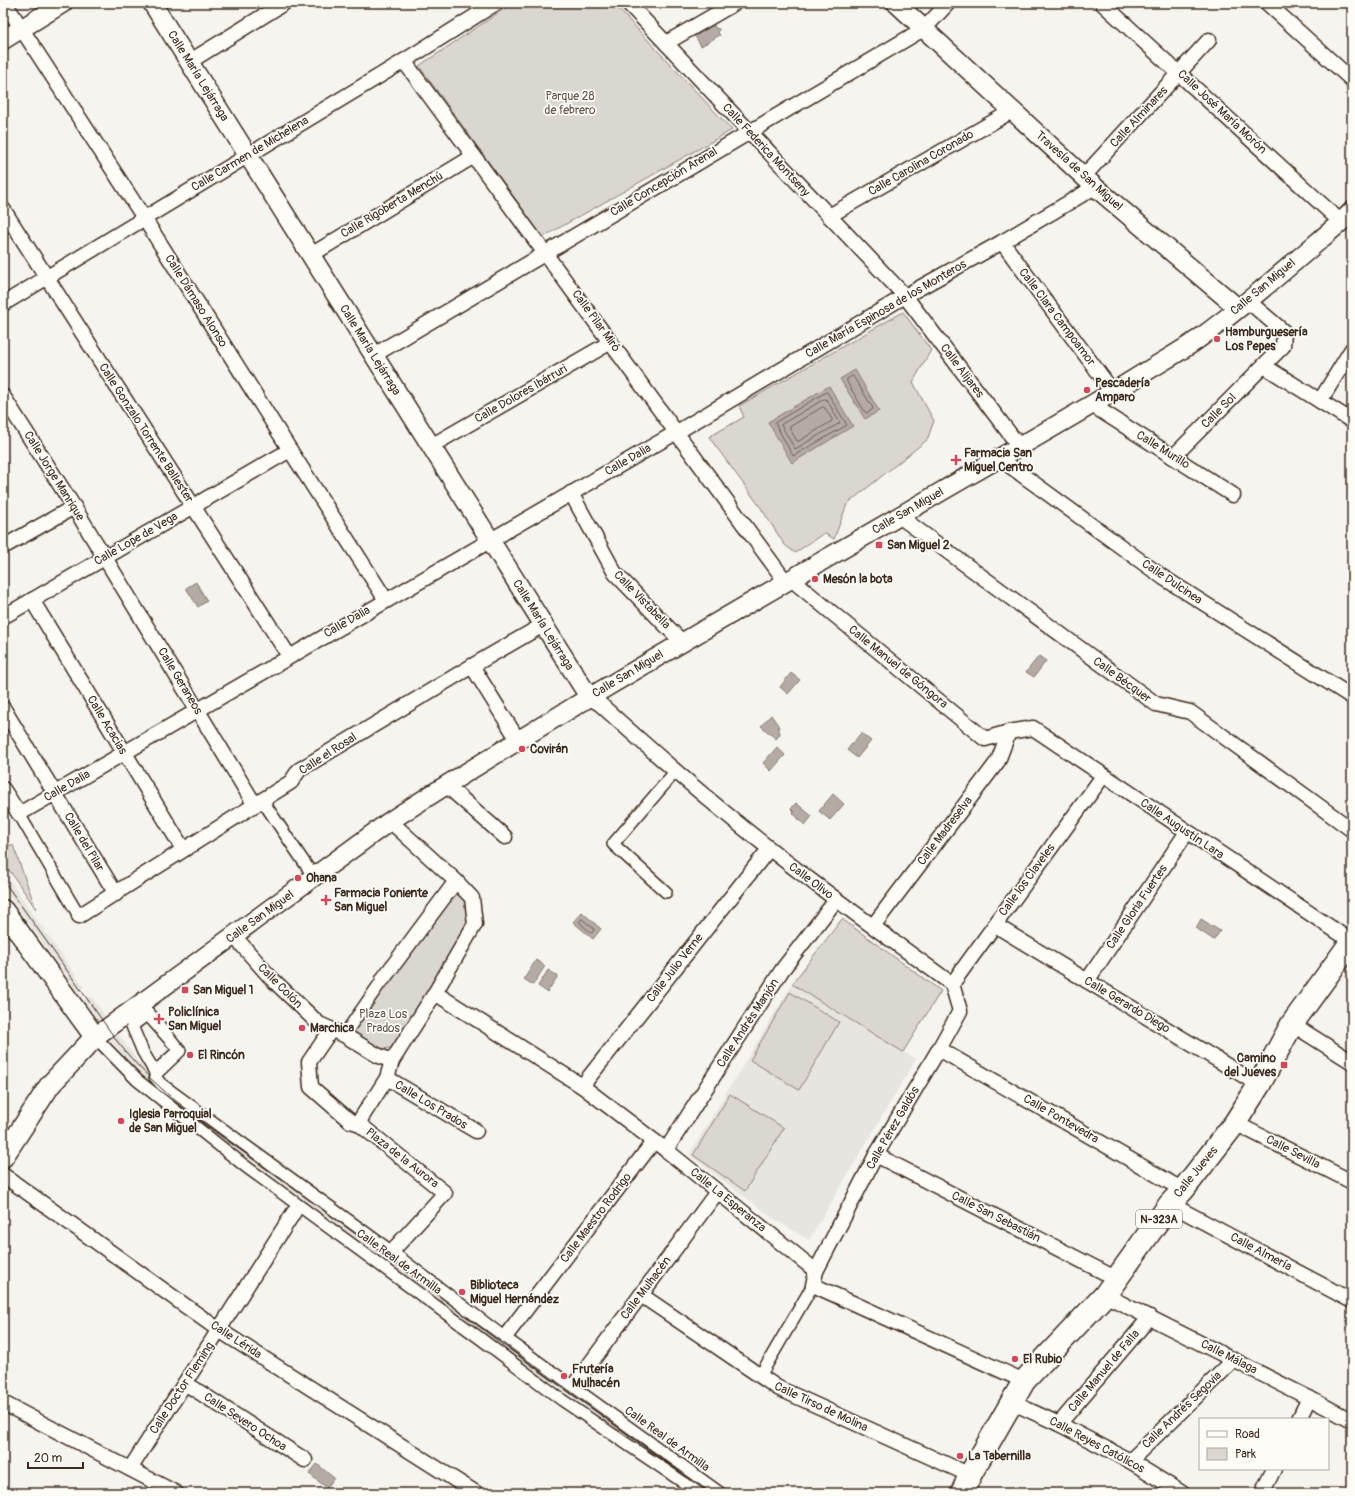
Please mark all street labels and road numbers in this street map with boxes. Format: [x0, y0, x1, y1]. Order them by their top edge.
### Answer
street label: Calle María Lejárraga [164, 28, 232, 124]
street label: Calle José María Morón [1174, 67, 1270, 157]
street label: Calle Alminares [1107, 83, 1172, 151]
street label: Calle Federica Montseny [719, 100, 813, 200]
street label: Calle Carmen de Michelena [189, 113, 312, 195]
street label: Calle Carolina Coronado [866, 126, 977, 199]
street label: Travesía de San Miguel [1032, 128, 1126, 214]
street label: Calle Concepción Arenal [608, 144, 720, 220]
street label: Calle Rigoberta Menchú [338, 168, 446, 242]
street label: Calle Dámaso Alonso [161, 252, 231, 351]
street label: Calle San Miguel [1227, 255, 1299, 319]
street label: Calle María Espinosa de los Monteros [803, 256, 970, 361]
street label: Calle Clara Campoamor [1015, 265, 1099, 369]
street label: Calle Pilar Miró [568, 287, 624, 355]
street label: Calle María Lejárraga [336, 302, 404, 398]
street label: Calle Alijares [937, 341, 988, 402]
street label: Calle Gonzalo Torrente Ballester [95, 361, 197, 506]
street label: Calle Dolores Ibárruri [472, 361, 570, 427]
street label: Calle Sol [1198, 390, 1240, 432]
street label: Calle Jorge Manrique [20, 428, 88, 524]
street label: Calle Murillo [1133, 428, 1193, 473]
street label: Calle Dalia [602, 441, 654, 479]
street label: Calle San Miguel [869, 484, 947, 538]
street label: Calle Lope de Vega [92, 509, 181, 569]
street label: Calle Dulcinea [1139, 556, 1205, 608]
street label: Calle Vistabella [610, 568, 674, 633]
street label: Calle María Lejárraga [509, 577, 577, 673]
street label: Calle Dalia [321, 603, 373, 641]
street label: Calle Manuel de Góngora [845, 622, 951, 712]
street label: Calle Geraneos [154, 645, 206, 718]
street label: Calle San Miguel [590, 647, 666, 701]
street label: Calle Bécquer [1090, 654, 1155, 707]
street label: Calle Acacias [84, 693, 131, 758]
street label: Calle el Rosal [296, 730, 360, 778]
street label: Calle Dalia [41, 767, 93, 805]
street label: Calle Madreselva [914, 793, 976, 868]
street label: Calle Augustín Lara [1137, 795, 1227, 863]
street label: Calle del Pilar [61, 810, 108, 875]
street label: Calle los Claveles [996, 840, 1059, 919]
street label: Calle Olivo [786, 859, 837, 903]
street label: Calle Gloria Fuertes [1103, 861, 1171, 952]
street label: Calle San Miguel [223, 887, 297, 947]
street label: Calle Julio Verne [643, 931, 707, 1005]
street label: Calle Colón [254, 960, 306, 1012]
street label: Calle Gerardo Diego [1081, 973, 1173, 1037]
street label: Calle Andrés Manjón [714, 976, 782, 1070]
street label: Calle Los Prados [392, 1077, 471, 1133]
street label: Calle Pérez Galdós [863, 1083, 923, 1172]
street label: Calle Pontevedra [1021, 1091, 1102, 1147]
street label: Plaza de la Aurora [362, 1125, 442, 1191]
street label: Calle Sevilla [1263, 1132, 1323, 1172]
street label: Calle Jueves [1171, 1143, 1222, 1201]
street label: Calle La Esperanza [687, 1165, 769, 1236]
street label: Calle Maestro Rodrigo [557, 1170, 635, 1266]
street label: Calle San Sebastián [949, 1188, 1043, 1246]
road number: N-323A [1136, 1210, 1182, 1228]
street label: Calle Real de Armilla [353, 1226, 445, 1298]
street label: Calle Almería [1228, 1229, 1295, 1275]
street label: Calle Mulhacén [617, 1253, 675, 1323]
street label: Calle Lérida [207, 1318, 265, 1362]
street label: Calle Manuel de Falla [1065, 1326, 1143, 1415]
street label: Calle Málaga [1198, 1336, 1260, 1378]
street label: Calle Doctor Fleming [147, 1339, 217, 1437]
street label: Calle Andrés Segovia [1139, 1368, 1225, 1452]
street label: Calle Tirso de Molina [772, 1379, 871, 1435]
street label: Calle Severo Ochoa [201, 1390, 290, 1455]
street label: Calle Real de Armilla [621, 1403, 713, 1475]
street label: Calle Reyes Católicos [1047, 1414, 1148, 1477]

